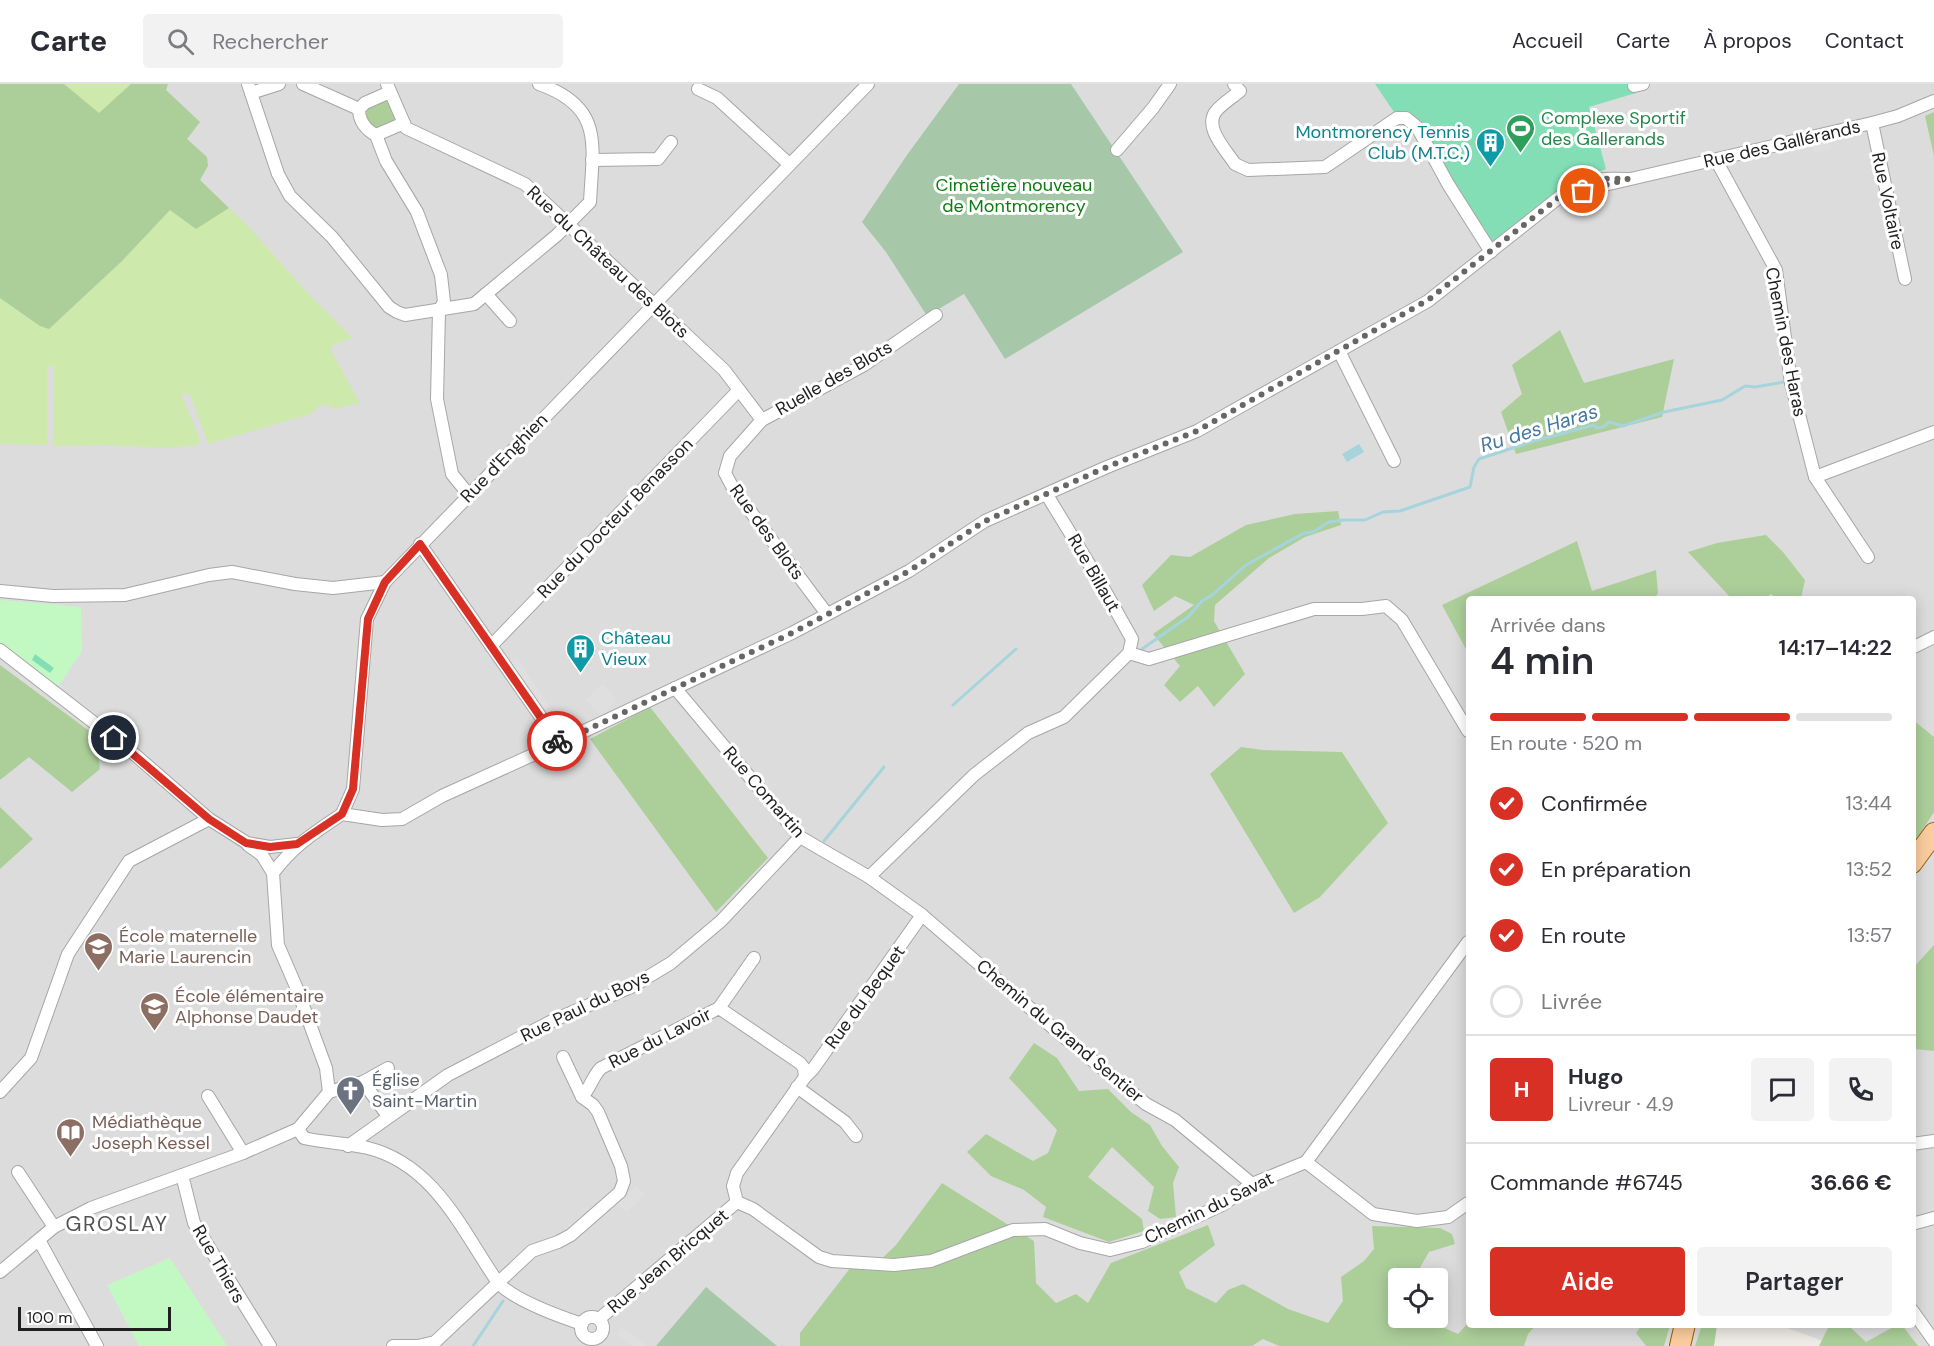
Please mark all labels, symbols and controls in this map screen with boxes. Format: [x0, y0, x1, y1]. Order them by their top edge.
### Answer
search box [143, 14, 563, 68]
text: Carte [30, 23, 107, 60]
icon: search [164, 25, 197, 58]
text: Rechercher [212, 27, 328, 56]
text: Accueil [1512, 27, 1583, 55]
text: Carte [1616, 27, 1670, 55]
text: À propos [1703, 27, 1792, 55]
text: Contact [1825, 27, 1904, 55]
place label: Complexe Sportif des Gallerands [1541, 106, 1686, 151]
sports icon: Complexe Sportif des Gallerands [1504, 112, 1536, 154]
street label: Rue des Gallérands [1701, 114, 1863, 174]
place label: Montmorency Tennis Club (M.T.C.) [1295, 120, 1470, 165]
building icon: Montmorency Tennis Club (M.T.C.) [1475, 126, 1507, 168]
street label: Rue Voltaire [1866, 150, 1910, 252]
pin [1557, 165, 1608, 216]
park label: Cimetière nouveau de Montmorency [936, 173, 1092, 218]
icon: bag [1566, 174, 1599, 207]
street label: Rue du Château des Blots [522, 180, 694, 344]
street label: Chemin des Haras [1760, 265, 1812, 419]
street label: Ruelle des Blots [771, 335, 897, 421]
water label: Ru des Haras [1477, 398, 1601, 458]
street label: Rue d'Enghien [455, 408, 553, 508]
street label: Rue du Docteur Benasson [532, 432, 698, 604]
street label: Rue des Blots [724, 479, 810, 585]
street label: Rue Billaut [1062, 530, 1126, 616]
text: Arrivée dans [1490, 612, 1606, 638]
place label: Château Vieux [601, 626, 671, 671]
building icon: Château Vieux [564, 632, 596, 674]
text: 14:17–14:22 [1779, 633, 1892, 662]
text: 4 min [1490, 635, 1594, 686]
courier [527, 711, 587, 771]
pin [88, 712, 139, 763]
icon: home [97, 721, 130, 754]
icon: bike [541, 725, 574, 758]
text: En route · 520 m [1490, 730, 1642, 756]
street label: Rue Comartin [718, 741, 810, 843]
icon: check [1490, 787, 1523, 820]
text: Confirmée [1541, 789, 1648, 818]
text: 13:44 [1846, 790, 1892, 816]
icon: check [1490, 853, 1523, 886]
text: En préparation [1541, 855, 1691, 884]
text: 13:52 [1847, 856, 1892, 882]
icon: check [1490, 919, 1523, 952]
text: En route [1541, 921, 1626, 950]
text: 13:57 [1847, 922, 1892, 948]
place label: École maternelle Marie Laurencin [119, 924, 257, 969]
school or university icon: École maternelle Marie Laurencin [82, 930, 114, 972]
street label: Rue du Bequet [819, 941, 911, 1053]
street label: Chemin du Grand Sentier [971, 954, 1149, 1108]
street label: Rue Paul du Boys [517, 964, 653, 1048]
place label: École élémentaire Alphonse Daudet [175, 984, 324, 1029]
text: Livrée [1541, 987, 1602, 1016]
school or university icon: École élémentaire Alphonse Daudet [138, 990, 170, 1032]
street label: Rue du Lavoir [605, 1002, 716, 1074]
button: chat [1751, 1058, 1814, 1121]
button: phone [1829, 1058, 1892, 1121]
text: Hugo [1568, 1062, 1623, 1091]
place label: Église Saint-Martin [372, 1068, 477, 1113]
church icon: Église Saint-Martin [335, 1074, 367, 1116]
text: H [1514, 1075, 1529, 1104]
text: Livreur · 4.9 [1568, 1091, 1674, 1117]
place label: Médiathèque Joseph Kessel [92, 1110, 210, 1155]
library icon: Médiathèque Joseph Kessel [55, 1116, 87, 1158]
street label: Chemin du Savat [1140, 1166, 1278, 1250]
text: Commande #6745 [1490, 1168, 1683, 1197]
text: 36.66 € [1810, 1168, 1892, 1197]
street label: Rue Jean Bricquet [602, 1203, 734, 1319]
district label: GROSLAY [66, 1210, 168, 1238]
street label: Rue Thiers [187, 1220, 251, 1308]
button: Aide [1490, 1247, 1685, 1316]
button: Partager [1697, 1247, 1892, 1316]
map controls [1388, 1268, 1448, 1328]
button: locate [1388, 1268, 1448, 1328]
scale bar [18, 1304, 171, 1332]
text: 100 m [27, 1307, 72, 1328]

